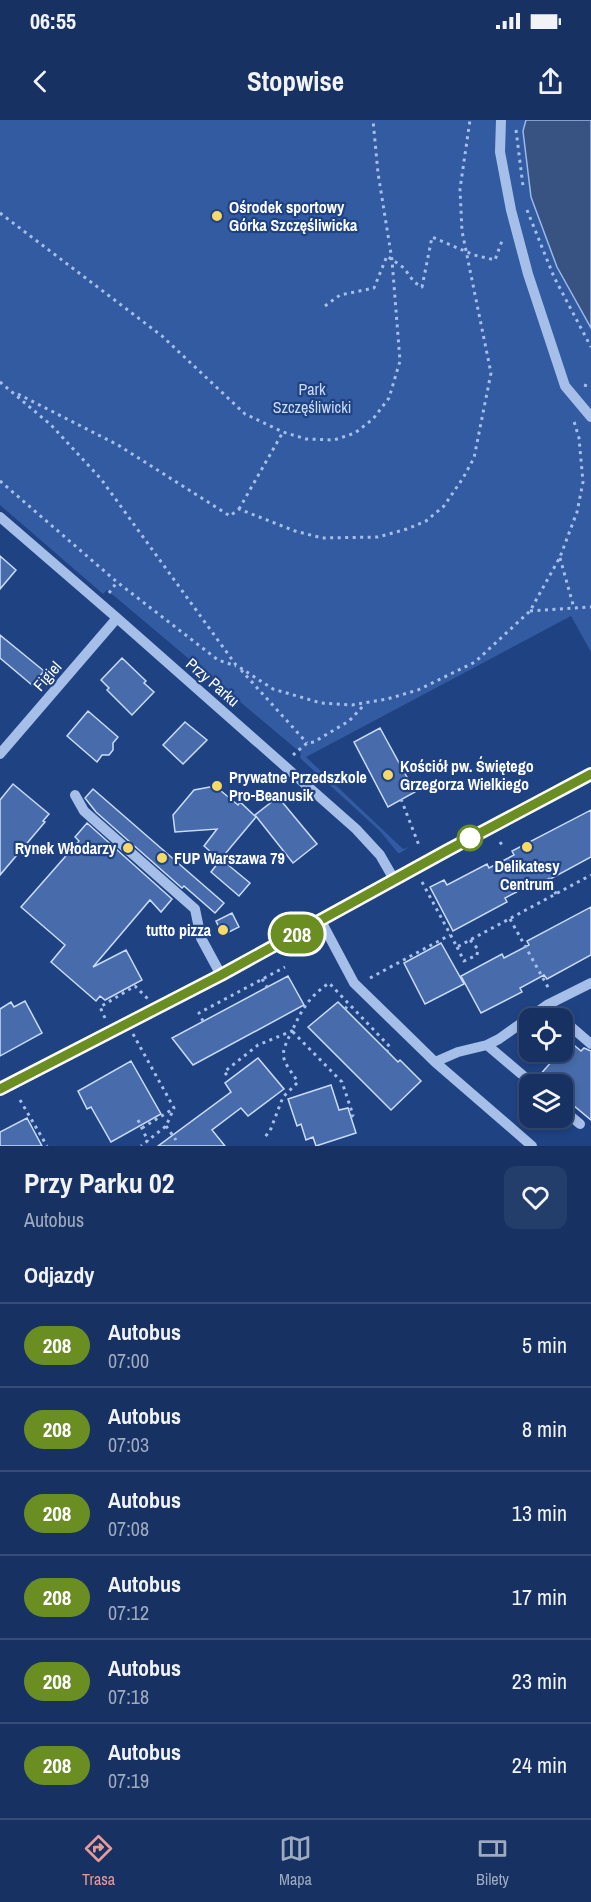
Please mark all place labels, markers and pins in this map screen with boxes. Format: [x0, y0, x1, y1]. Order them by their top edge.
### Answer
place label: Ośrodek sportowy Górka Szczęśliwicka [229, 196, 358, 236]
marker: Ośrodek sportowy Górka Szczęśliwicka [210, 209, 224, 223]
place label: Kościół pw. Świętego Grzegorza Wielkiego [400, 755, 534, 795]
place label: Prywatne Przedszkole Pro-Beanusik [229, 766, 367, 806]
marker: Kościół pw. Świętego Grzegorza Wielkiego [381, 768, 395, 782]
marker: Prywatne Przedszkole Pro-Beanusik [210, 779, 224, 793]
unlabelled marker [457, 825, 483, 851]
place label: Rynek Włodarzy [15, 837, 117, 859]
marker: Delikatesy Centrum [520, 840, 534, 854]
marker: Rynek Włodarzy [121, 841, 135, 855]
place label: FUP Warszawa 79 [174, 847, 285, 869]
marker: FUP Warszawa 79 [155, 851, 169, 865]
place label: Delikatesy Centrum [495, 855, 560, 895]
place label: tutto pizza [146, 919, 212, 941]
marker: tutto pizza [216, 923, 230, 937]

